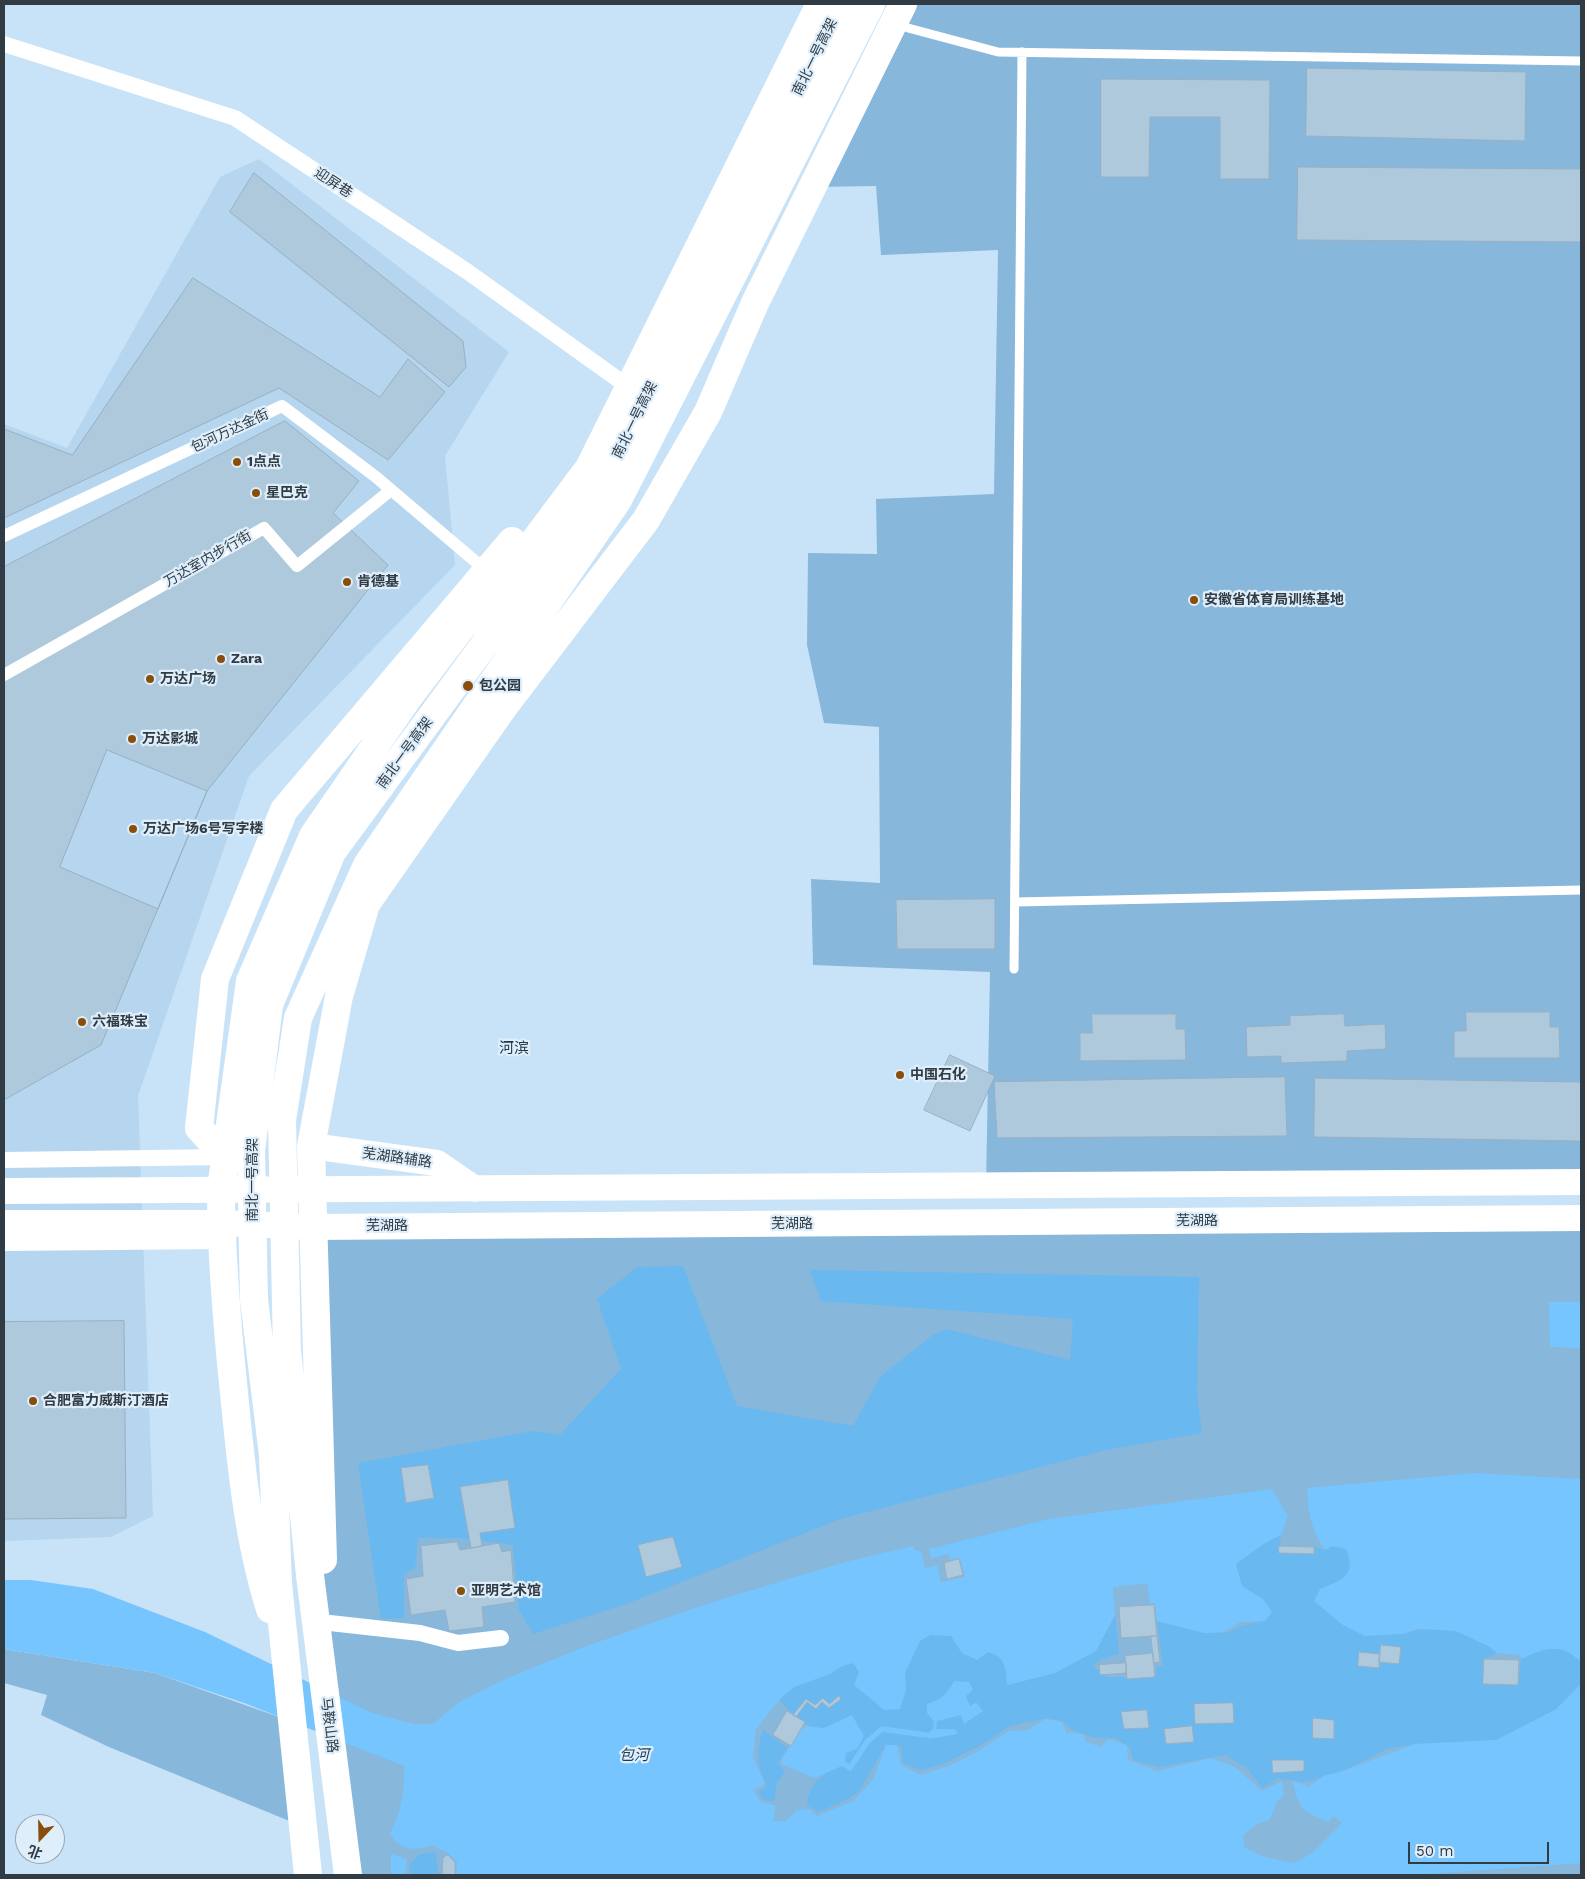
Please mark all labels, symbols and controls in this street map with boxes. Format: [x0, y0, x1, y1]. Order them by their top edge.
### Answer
street label: 南北一号高架 [789, 16, 841, 98]
street label: 迎屏巷 [311, 165, 355, 201]
street label: 南北一号高架 [609, 379, 661, 461]
street label: 包河万达金街 [188, 406, 272, 456]
place label: 1点点 [247, 454, 281, 470]
marker: 1点点 [231, 456, 243, 468]
place label: 星巴克 [266, 485, 308, 501]
marker: 星巴克 [250, 487, 262, 499]
street label: 万达室内步行街 [161, 527, 255, 591]
place label: 肯德基 [357, 574, 399, 590]
marker: 肯德基 [341, 576, 353, 588]
place label: 安徽省体育局训练基地 [1204, 592, 1344, 608]
marker: 安徽省体育局训练基地 [1188, 594, 1200, 606]
place label: Zara [231, 651, 262, 667]
marker: Zara [215, 653, 227, 665]
place label: 万达广场 [160, 671, 216, 687]
marker: 万达广场 [144, 673, 156, 685]
place label: 包公园 [479, 678, 521, 694]
marker: 包公园 [461, 679, 475, 693]
street label: 南北一号高架 [374, 714, 436, 792]
place label: 万达影城 [142, 731, 198, 747]
marker: 万达影城 [126, 733, 138, 745]
place label: 万达广场6号写字楼 [143, 821, 264, 837]
marker: 万达广场6号写字楼 [127, 823, 139, 835]
place label: 六福珠宝 [92, 1014, 148, 1030]
marker: 六福珠宝 [76, 1016, 88, 1028]
district label: 河滨 [499, 1040, 529, 1058]
place label: 中国石化 [910, 1067, 966, 1083]
marker: 中国石化 [894, 1069, 906, 1081]
street label: 南北一号高架 [245, 1138, 261, 1222]
street label: 芜湖路辅路 [361, 1145, 433, 1171]
street label: 芜湖路 [1176, 1213, 1218, 1229]
street label: 芜湖路 [771, 1216, 813, 1232]
street label: 芜湖路 [366, 1218, 408, 1234]
place label: 合肥富力威斯汀酒店 [43, 1393, 169, 1409]
marker: 合肥富力威斯汀酒店 [27, 1395, 39, 1407]
place label: 亚明艺术馆 [471, 1583, 541, 1599]
marker: 亚明艺术馆 [455, 1585, 467, 1597]
street label: 马鞍山路 [317, 1696, 341, 1754]
water label: 包河 [619, 1747, 649, 1765]
north arrow [15, 1814, 65, 1864]
scale bar [1410, 1832, 1551, 1864]
text: 北 [26, 1842, 44, 1862]
text: 50 m [1416, 1842, 1453, 1860]

